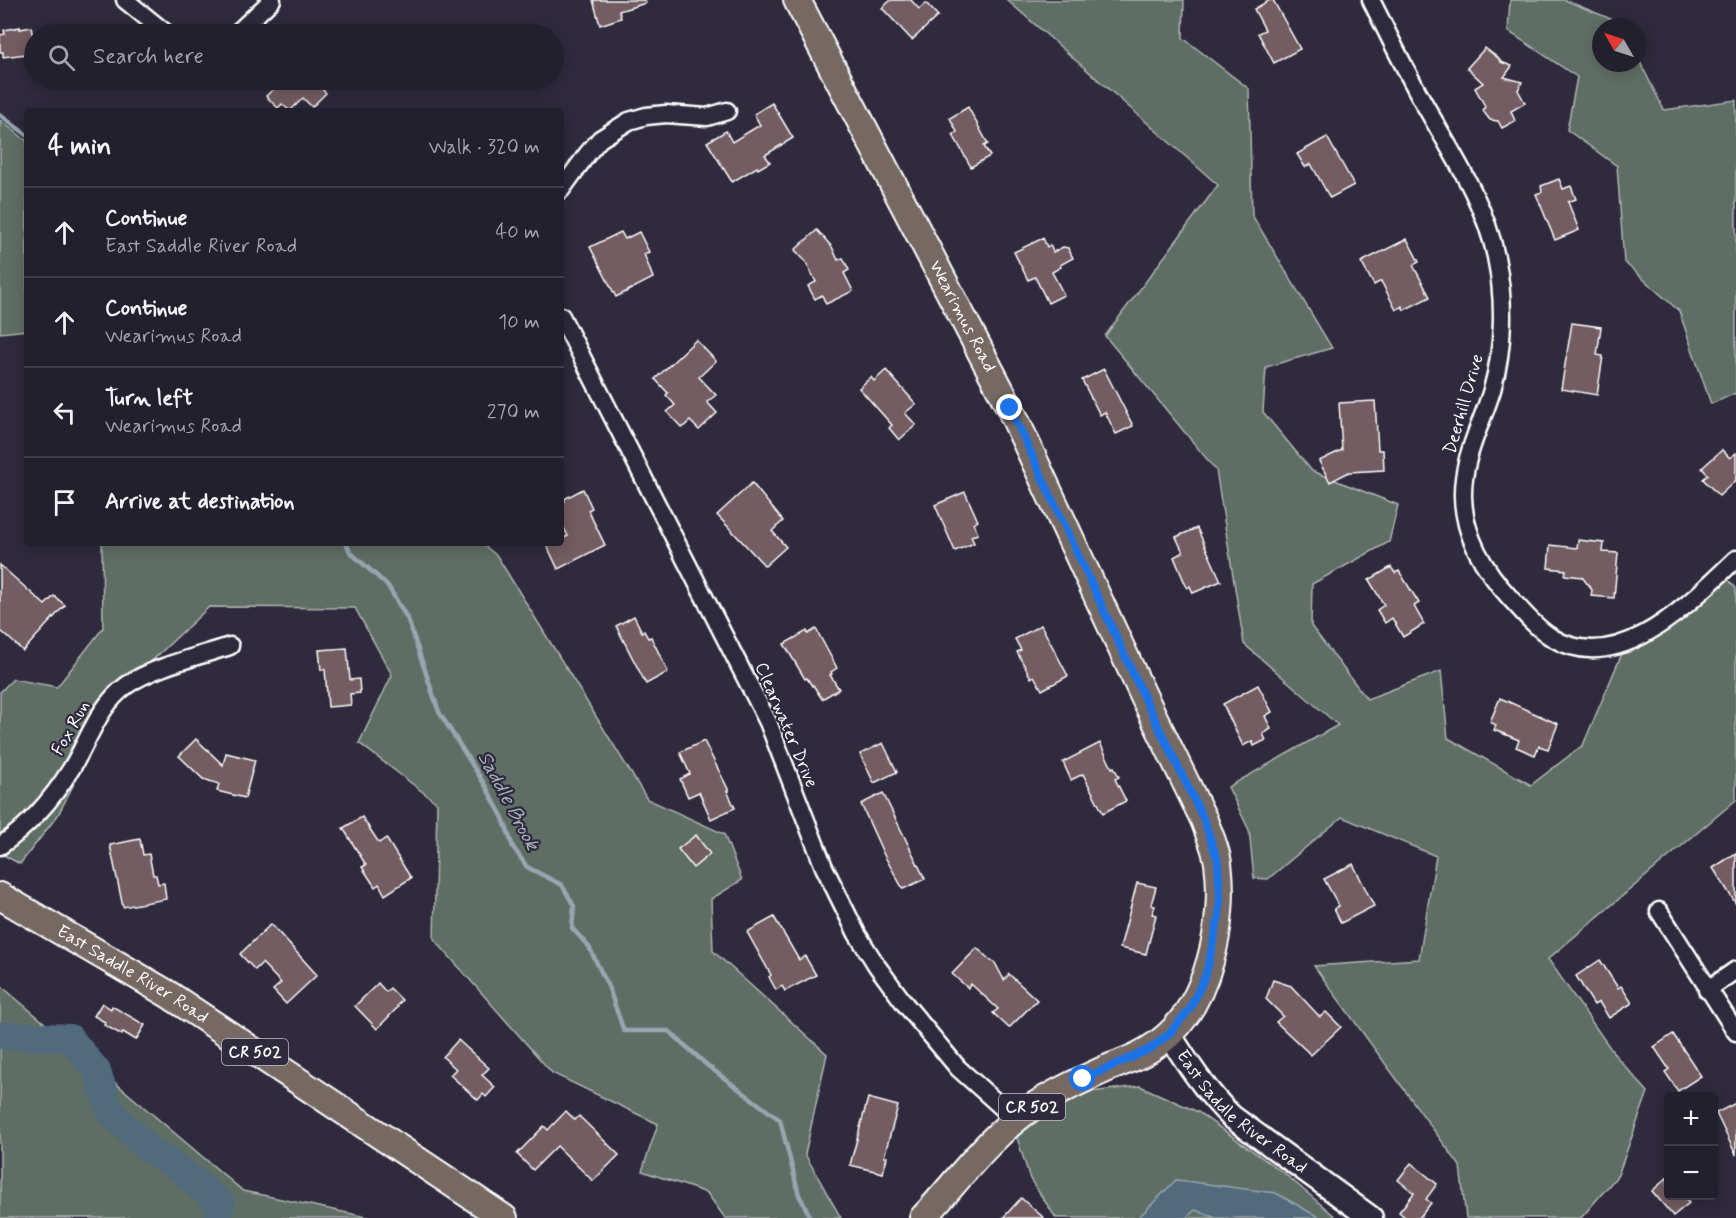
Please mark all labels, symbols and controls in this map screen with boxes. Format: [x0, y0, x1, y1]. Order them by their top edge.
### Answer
north arrow [1592, 18, 1646, 72]
search box [24, 24, 564, 90]
icon: search [45, 41, 78, 74]
text: Search here [93, 43, 204, 71]
text: 4 min [48, 130, 111, 164]
text: Walk · 320 m [428, 134, 540, 161]
text: Continue [105, 205, 187, 233]
icon: ahead [48, 216, 81, 249]
text: 40 m [496, 219, 540, 246]
text: East Saddle River Road [105, 233, 297, 260]
street label: Wearimus Road [923, 256, 1001, 377]
text: Continue [105, 295, 187, 323]
icon: ahead [48, 306, 81, 339]
text: 10 m [498, 309, 540, 336]
text: Wearimus Road [105, 323, 242, 350]
street label: Deerhill Drive [1438, 351, 1490, 457]
text: Turn left [105, 385, 193, 413]
route end [996, 394, 1022, 420]
icon: left [48, 396, 81, 429]
text: 270 m [487, 399, 540, 426]
text: Wearimus Road [105, 413, 242, 440]
icon: arrive [48, 486, 81, 519]
text: Arrive at destination [105, 488, 295, 516]
street label: Clearwater Drive [749, 659, 823, 791]
street label: Fox Run [46, 696, 96, 760]
water label: Saddle Brook [471, 747, 546, 857]
street label: East Saddle River Road [52, 920, 213, 1030]
road number: CR 502 [222, 1039, 288, 1065]
street label: East Saddle River Road [1171, 1045, 1312, 1180]
route start [1069, 1065, 1095, 1091]
map controls [1664, 1092, 1718, 1200]
button: + [1664, 1092, 1718, 1146]
road number: CR 502 [999, 1094, 1065, 1120]
button: − [1664, 1146, 1718, 1200]

